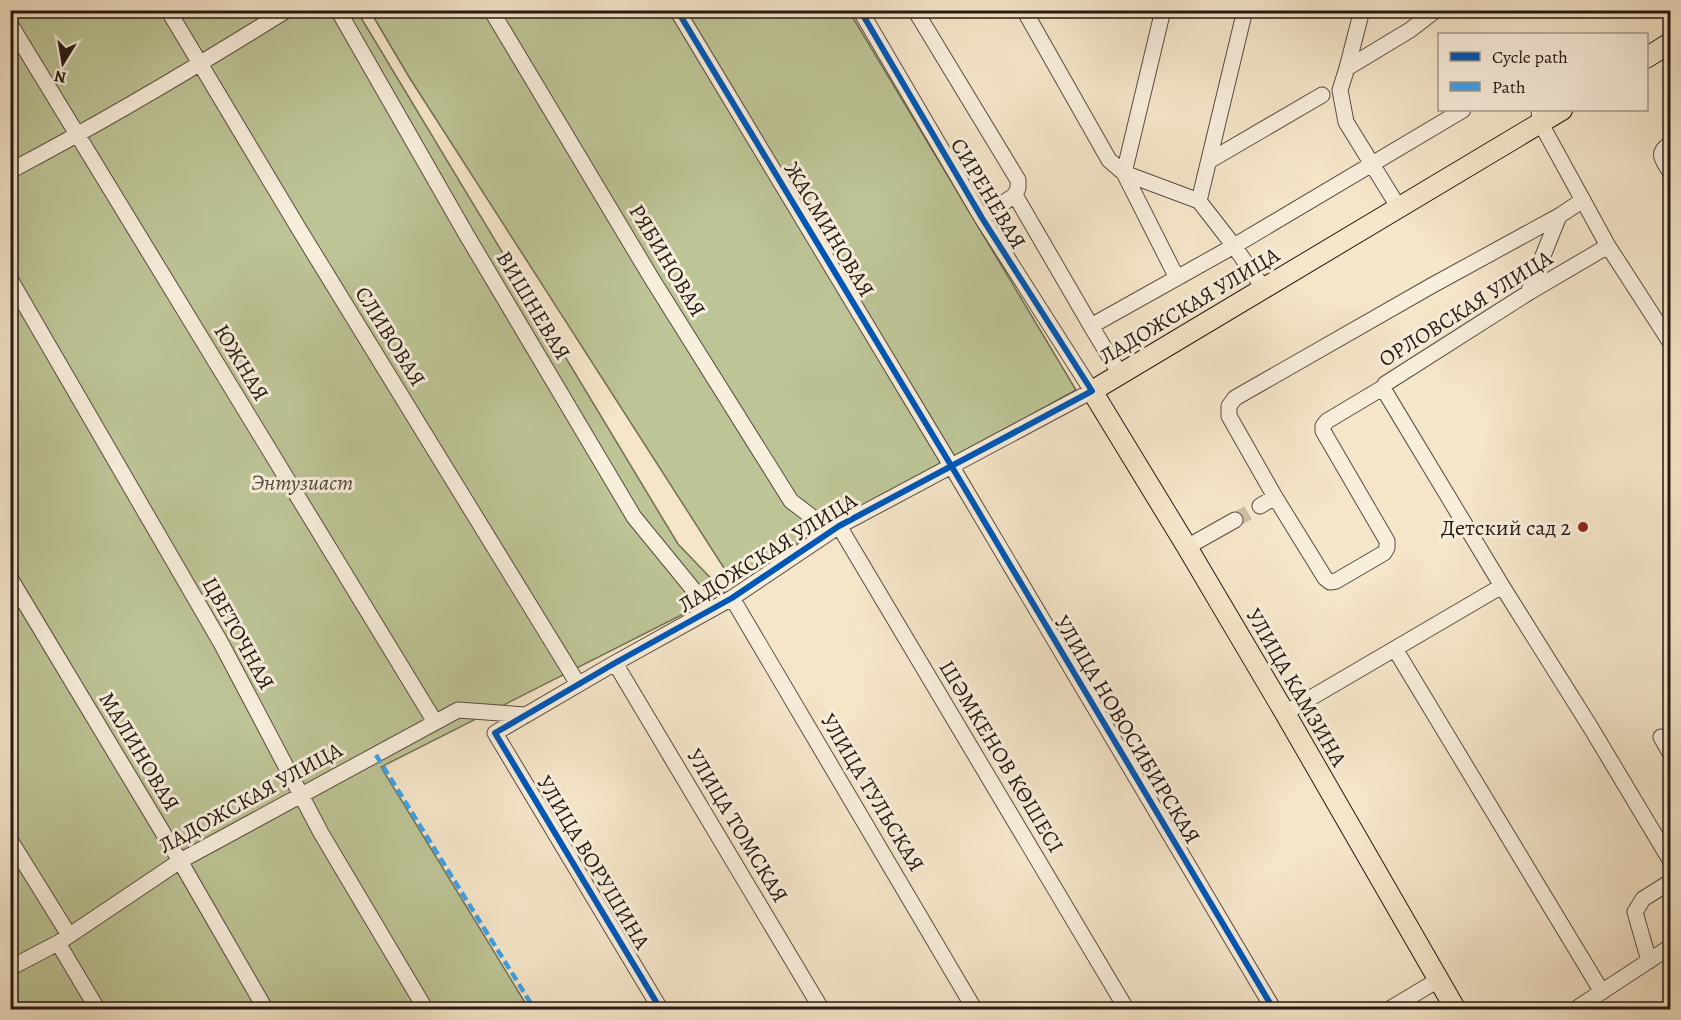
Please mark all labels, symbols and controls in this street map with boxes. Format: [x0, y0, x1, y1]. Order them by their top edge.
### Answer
north arrow [33, 33, 93, 93]
legend [1438, 33, 1648, 111]
text: Cycle path [1492, 45, 1568, 69]
text: N [52, 65, 68, 89]
text: Path [1492, 75, 1526, 99]
street label: СИРЕНЕВАЯ [943, 132, 1033, 255]
street label: ЖАСМИНОВАЯ [777, 156, 881, 303]
street label: РЯБИНОВАЯ [622, 199, 713, 322]
street label: ЛАДОЖСКАЯ УЛИЦА [1094, 240, 1286, 372]
street label: ОРЛОВСКАЯ УЛИЦА [1373, 243, 1559, 374]
street label: ВИШНЕВАЯ [489, 245, 577, 366]
street label: СЛИВОВАЯ [348, 281, 433, 392]
street label: ЮЖНАЯ [207, 319, 276, 406]
park label: Энтузиаст [251, 468, 353, 498]
street label: ЛАДОЖСКАЯ УЛИЦА [673, 485, 864, 620]
place label: Детский сад 2 [1441, 513, 1571, 543]
marker: Детский сад 2 [1576, 520, 1590, 534]
street label: ЦВЕТОЧНАЯ [195, 572, 281, 695]
street label: УЛИЦА КАМЗИНА [1239, 603, 1354, 773]
street label: УЛИЦА НОВОСИБИРСКАЯ [1047, 610, 1207, 849]
street label: ШӘМКЕНОВ КӨШЕСІ [932, 655, 1071, 858]
street label: МАЛИНОВАЯ [92, 686, 187, 817]
street label: УЛИЦА ТУЛЬСКАЯ [813, 708, 931, 877]
street label: ЛАДОЖСКАЯ УЛИЦА [153, 734, 349, 861]
street label: УЛИЦА ТОМСКАЯ [679, 743, 795, 908]
street label: УЛИЦА ВОРУШИНА [529, 770, 658, 956]

